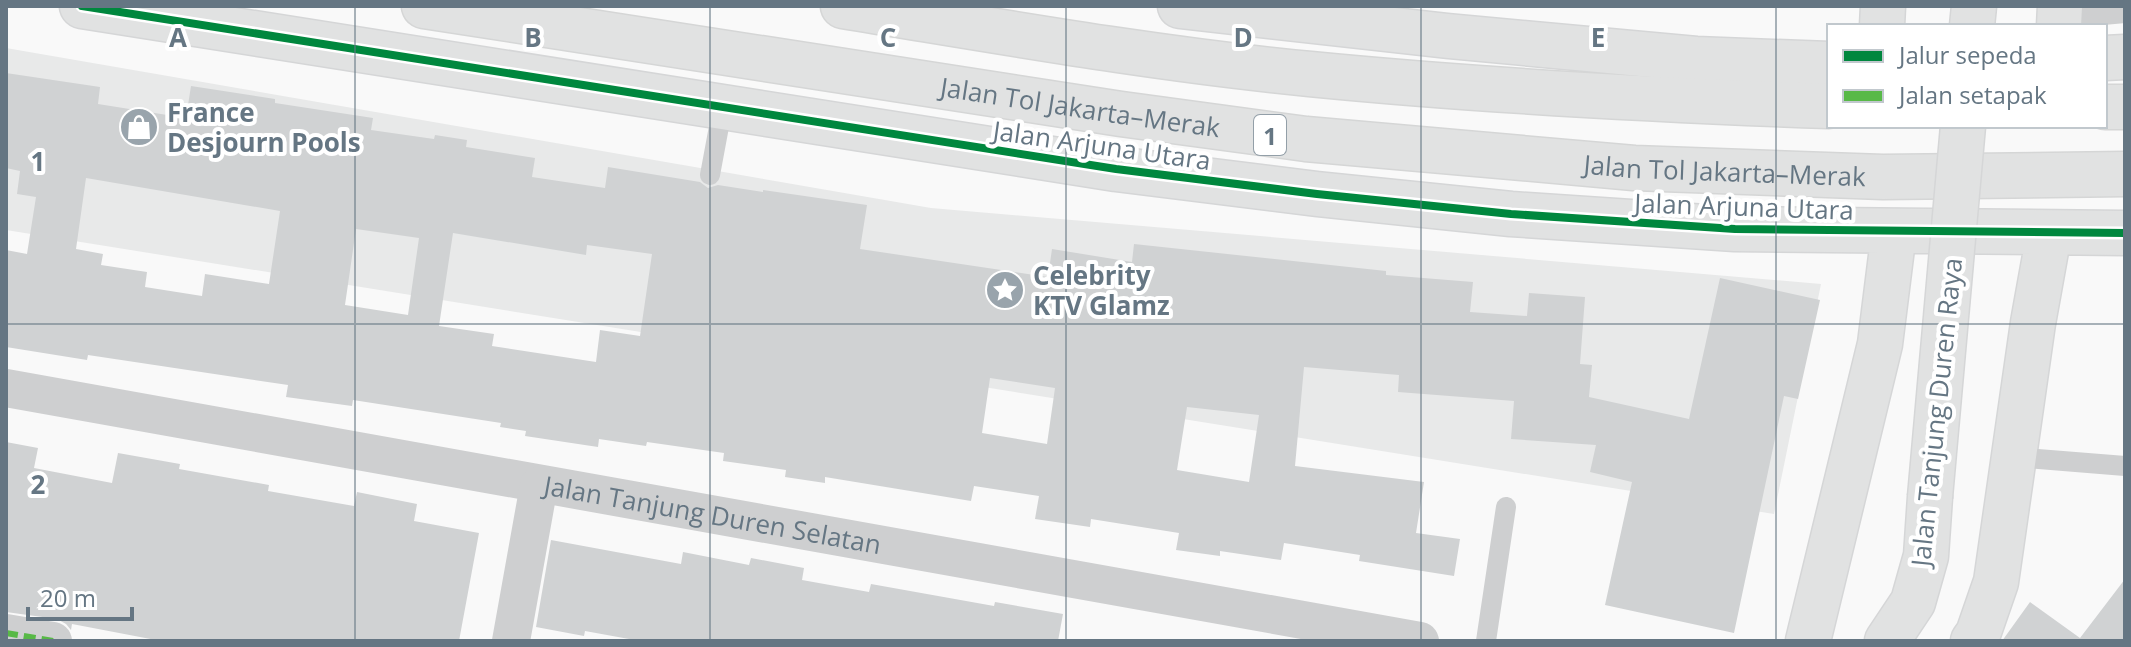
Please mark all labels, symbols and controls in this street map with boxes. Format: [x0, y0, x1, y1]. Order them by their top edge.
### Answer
text: A [169, 19, 187, 55]
text: B [524, 19, 542, 55]
text: C [880, 19, 896, 55]
text: D [1233, 19, 1253, 55]
text: E [1591, 19, 1605, 55]
legend [1827, 24, 2107, 128]
text: Jalur sepeda [1897, 38, 2037, 71]
street label: Jalan Tol Jakarta–Merak [935, 68, 1223, 145]
text: Jalan setapak [1897, 78, 2047, 111]
place label: France Desjourn Pools [167, 94, 361, 160]
shop icon: France Desjourn Pools [118, 106, 160, 148]
street label: Jalan Arjuna Utara [988, 111, 1213, 178]
road number: 1 [1254, 115, 1286, 155]
text: 1 [31, 143, 45, 179]
street label: Jalan Tol Jakarta–Merak [1579, 145, 1867, 194]
street label: Jalan Arjuna Utara [1631, 184, 1854, 228]
street label: Jalan Tanjung Duren Raya [1902, 256, 1970, 571]
place label: Celebrity KTV Glamz [1033, 257, 1170, 323]
place icon: Celebrity KTV Glamz [984, 269, 1026, 311]
text: 2 [31, 466, 46, 502]
street label: Jalan Tanjung Duren Selatan [538, 466, 884, 562]
scale bar [28, 571, 132, 621]
text: 20 m [40, 581, 96, 614]

